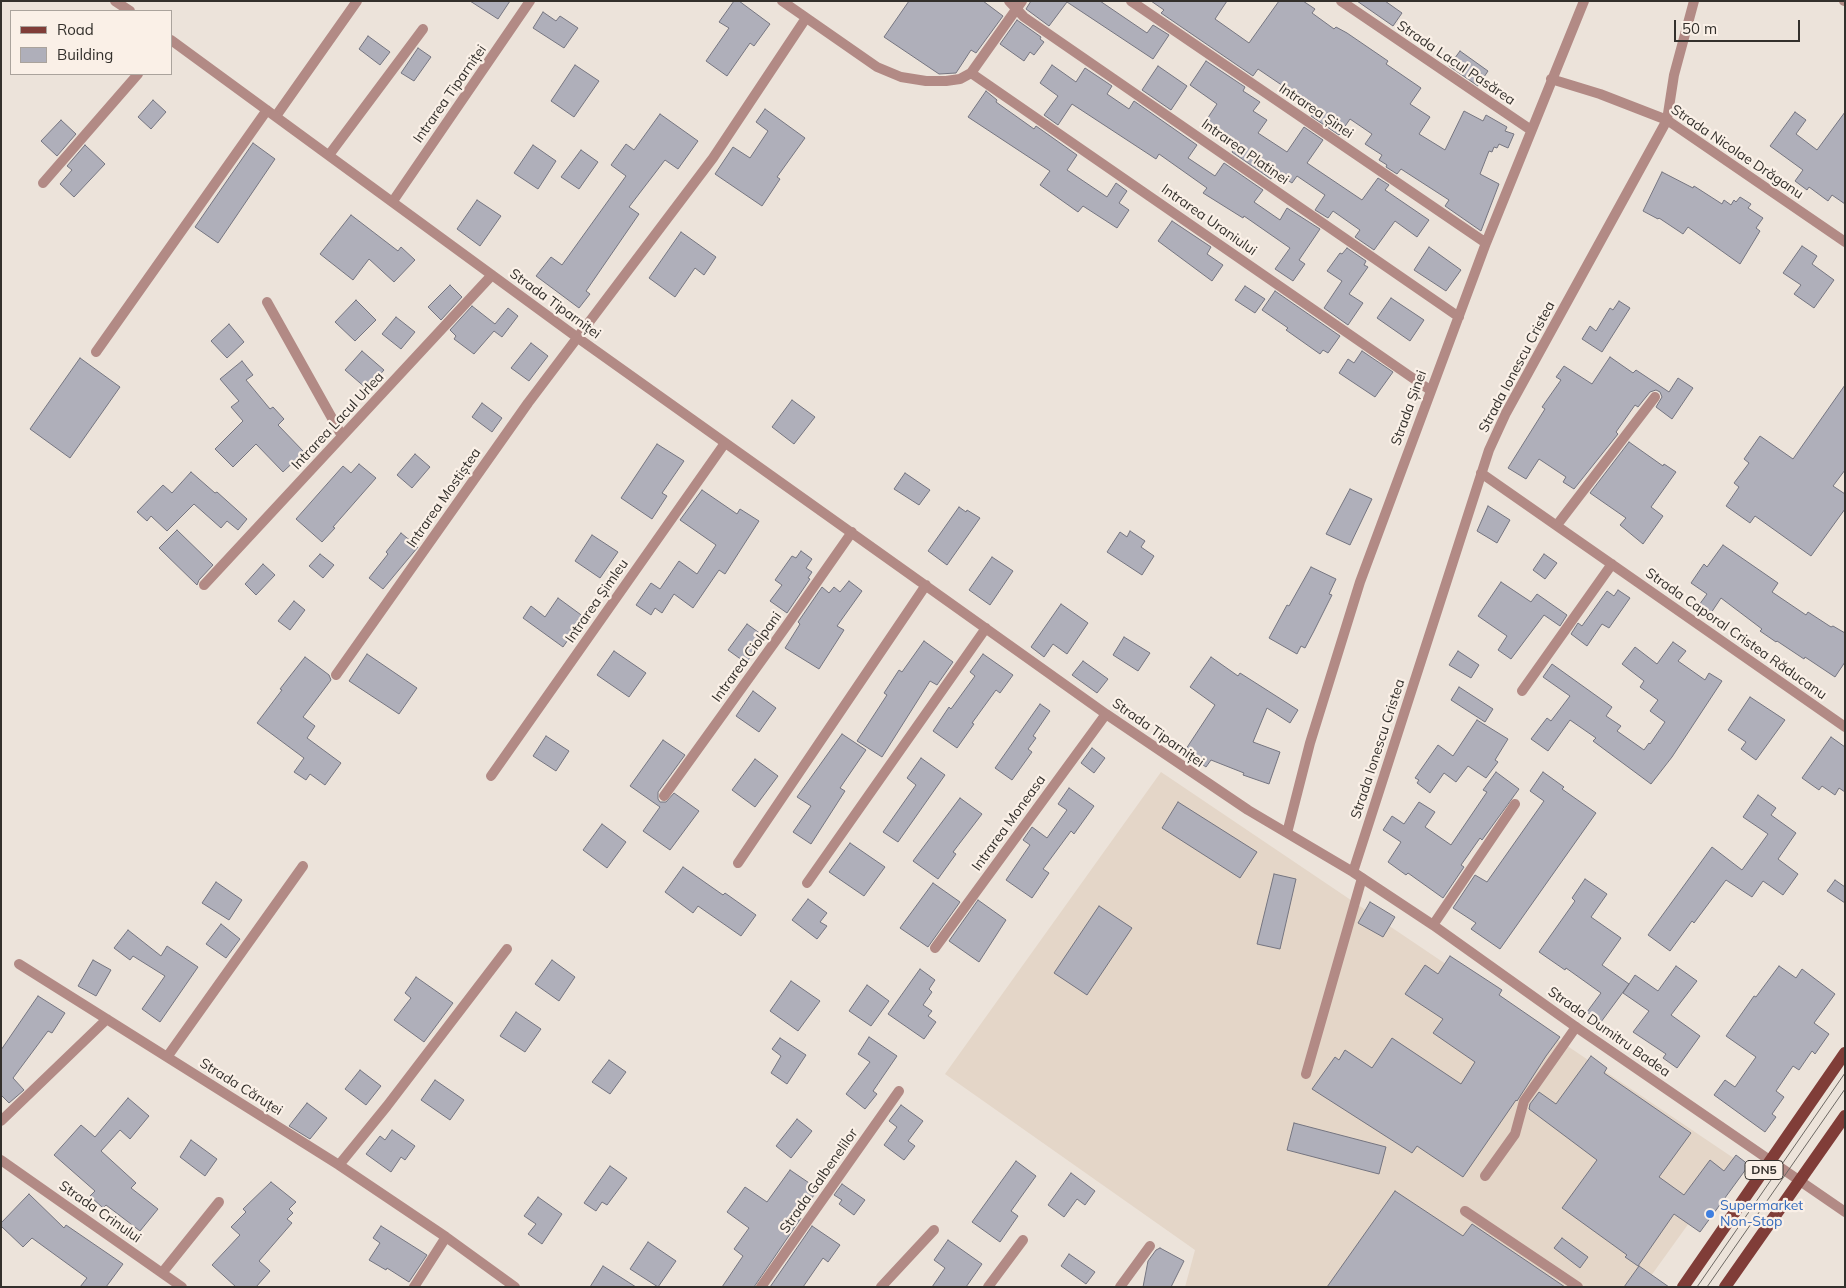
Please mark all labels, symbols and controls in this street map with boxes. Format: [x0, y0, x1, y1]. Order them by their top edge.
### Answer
legend [10, 10, 172, 75]
scale bar [1676, 10, 1802, 42]
street label: Strada Lacul Pasărea [1394, 17, 1518, 109]
text: 50 m [1682, 19, 1717, 38]
text: Road [57, 20, 94, 39]
street label: Intrarea Tiparniței [410, 42, 490, 146]
text: Building [57, 45, 113, 64]
street label: Intrarea Șinei [1276, 80, 1356, 142]
street label: Strada Nicolae Drăganu [1668, 101, 1806, 203]
street label: Intrarea Platinei [1198, 116, 1292, 188]
street label: Intrarea Uraniului [1158, 181, 1260, 259]
street label: Strada Tiparniței [506, 265, 604, 343]
street label: Strada Ionescu Cristea [1475, 299, 1559, 435]
street label: Strada Șinei [1388, 368, 1430, 448]
street label: Intrarea Lacul Urlea [288, 369, 388, 473]
street label: Intrarea Mostiștea [403, 445, 485, 551]
street label: Intrarea Șimleu [562, 556, 632, 646]
street label: Strada Caporal Cristea Răducanu [1642, 565, 1830, 703]
street label: Intrarea Ciolpani [709, 609, 785, 705]
street label: Strada Ionescu Cristea [1347, 677, 1409, 821]
street label: Strada Tiparniței [1109, 695, 1207, 771]
street label: Intrarea Moneasa [969, 772, 1049, 874]
street label: Strada Dumitru Badea [1545, 983, 1673, 1081]
street label: Strada Căruței [197, 1055, 285, 1119]
street label: Strada Galbenelilor [776, 1125, 862, 1237]
road number: DN5 [1745, 1160, 1783, 1180]
street label: Strada Crinului [56, 1177, 144, 1247]
place label: Supermarket Non-Stop [1720, 1198, 1803, 1230]
marker: Supermarket Non-Stop [1704, 1208, 1716, 1220]

